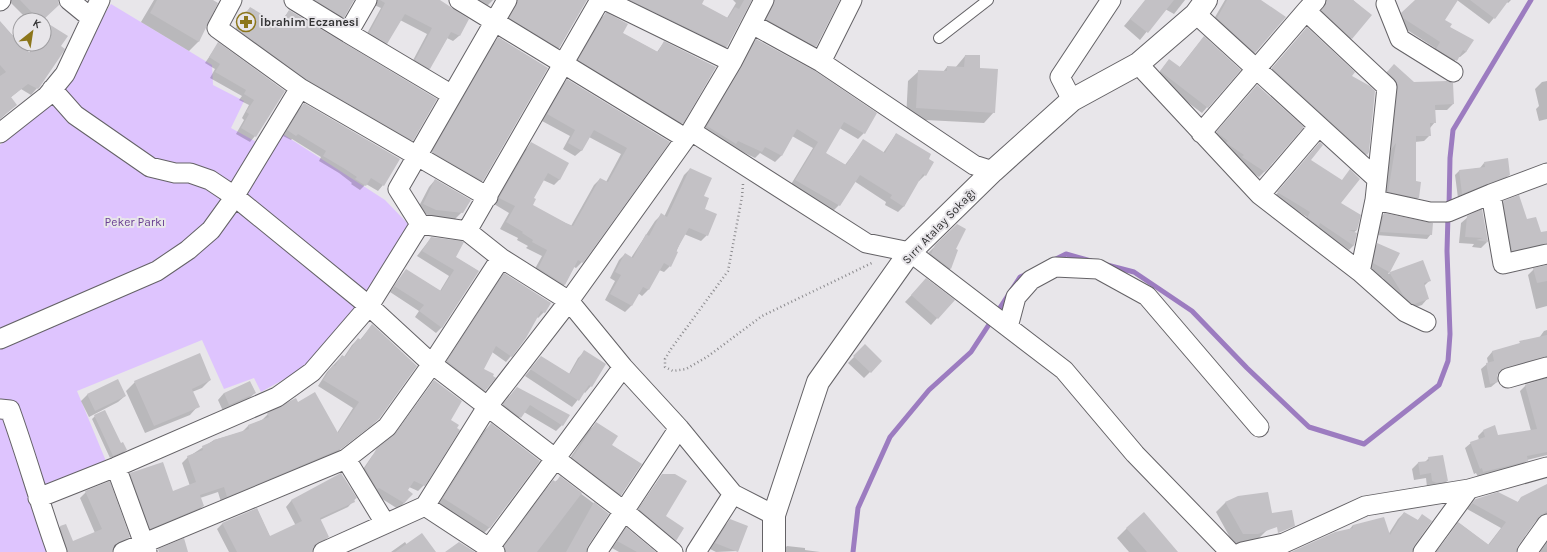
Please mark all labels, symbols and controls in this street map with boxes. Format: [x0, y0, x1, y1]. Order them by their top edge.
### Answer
pharmacy icon: İbrahim Eczanesi [235, 11, 257, 33]
north arrow [12, 12, 52, 52]
place label: İbrahim Eczanesi [260, 15, 359, 29]
text: K [30, 16, 44, 32]
street label: Sırrı Atalay Sokağı [899, 185, 979, 267]
park label: Peker Parkı [105, 215, 165, 229]

